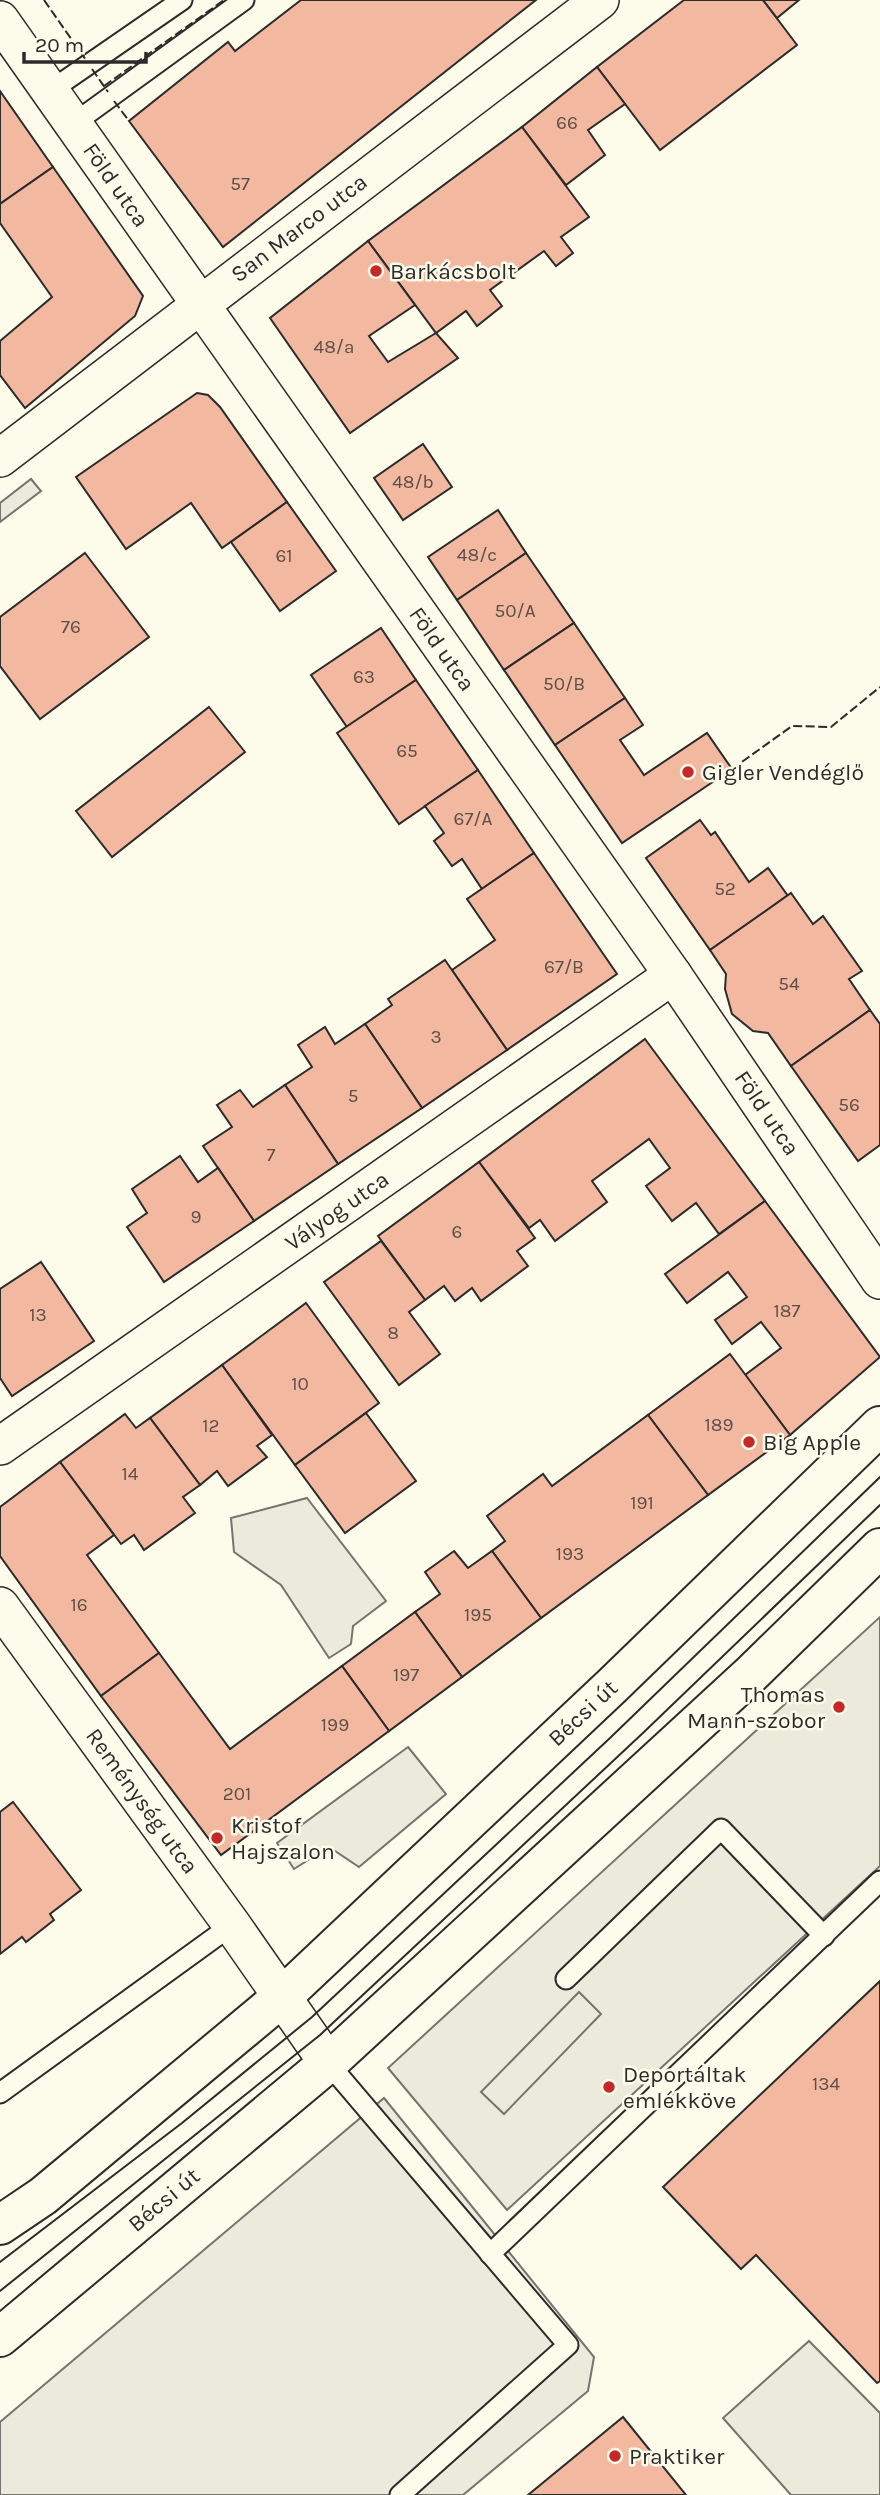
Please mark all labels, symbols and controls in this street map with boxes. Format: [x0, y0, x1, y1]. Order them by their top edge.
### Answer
scale bar [24, 21, 147, 65]
text: 20 m [35, 33, 84, 57]
house number: 66 [556, 112, 578, 134]
street label: Föld utca [77, 138, 155, 232]
street label: San Marco utca [226, 168, 372, 288]
house number: 57 [230, 173, 250, 195]
place label: Barkácsbolt [390, 258, 516, 285]
marker: Barkácsbolt [368, 263, 384, 279]
house number: 48/a [314, 336, 354, 358]
house number: 48/b [392, 471, 434, 493]
house number: 48/c [457, 544, 497, 566]
house number: 61 [275, 545, 293, 567]
house number: 50/A [494, 600, 536, 622]
street label: Föld utca [403, 602, 481, 696]
house number: 76 [61, 616, 81, 638]
house number: 63 [353, 666, 375, 688]
house number: 50/B [543, 673, 585, 695]
house number: 65 [396, 740, 418, 762]
place label: Gigler Vendéglő [702, 759, 864, 786]
marker: Gigler Vendéglő [680, 764, 696, 780]
house number: 67/A [454, 808, 493, 830]
house number: 52 [714, 878, 736, 900]
house number: 67/B [544, 956, 584, 978]
house number: 54 [778, 973, 800, 995]
house number: 3 [430, 1026, 442, 1048]
street label: Föld utca [729, 1065, 805, 1161]
house number: 5 [348, 1085, 358, 1107]
house number: 56 [838, 1094, 860, 1116]
house number: 7 [267, 1144, 276, 1166]
street label: Vályog utca [280, 1165, 394, 1257]
house number: 9 [190, 1206, 202, 1228]
house number: 6 [452, 1221, 462, 1243]
house number: 187 [774, 1300, 801, 1322]
house number: 13 [29, 1304, 47, 1326]
house number: 8 [387, 1322, 399, 1344]
house number: 10 [291, 1373, 309, 1395]
house number: 189 [705, 1414, 733, 1436]
house number: 12 [202, 1415, 220, 1437]
place label: Big Apple [763, 1429, 861, 1456]
marker: Big Apple [741, 1434, 757, 1450]
house number: 14 [122, 1463, 139, 1485]
house number: 191 [630, 1492, 654, 1514]
house number: 193 [556, 1543, 584, 1565]
house number: 16 [70, 1594, 88, 1616]
house number: 195 [464, 1604, 492, 1626]
house number: 197 [393, 1664, 419, 1686]
street label: Bécsi út [543, 1674, 624, 1752]
place label: Thomas Mann-szobor [687, 1681, 826, 1734]
marker: Thomas Mann-szobor [831, 1699, 847, 1715]
house number: 199 [321, 1714, 349, 1736]
street label: Reménység utca [80, 1723, 204, 1879]
house number: 201 [223, 1783, 251, 1805]
place label: Kristof Hajszalon [231, 1812, 335, 1865]
marker: Kristof Hajszalon [209, 1830, 225, 1846]
place label: Deportáltak emlékköve [623, 2061, 746, 2114]
house number: 134 [812, 2073, 840, 2095]
marker: Deportáltak emlékköve [601, 2079, 617, 2095]
street label: Bécsi út [123, 2162, 205, 2238]
place label: Praktiker [629, 2443, 725, 2470]
marker: Praktiker [607, 2448, 623, 2464]

